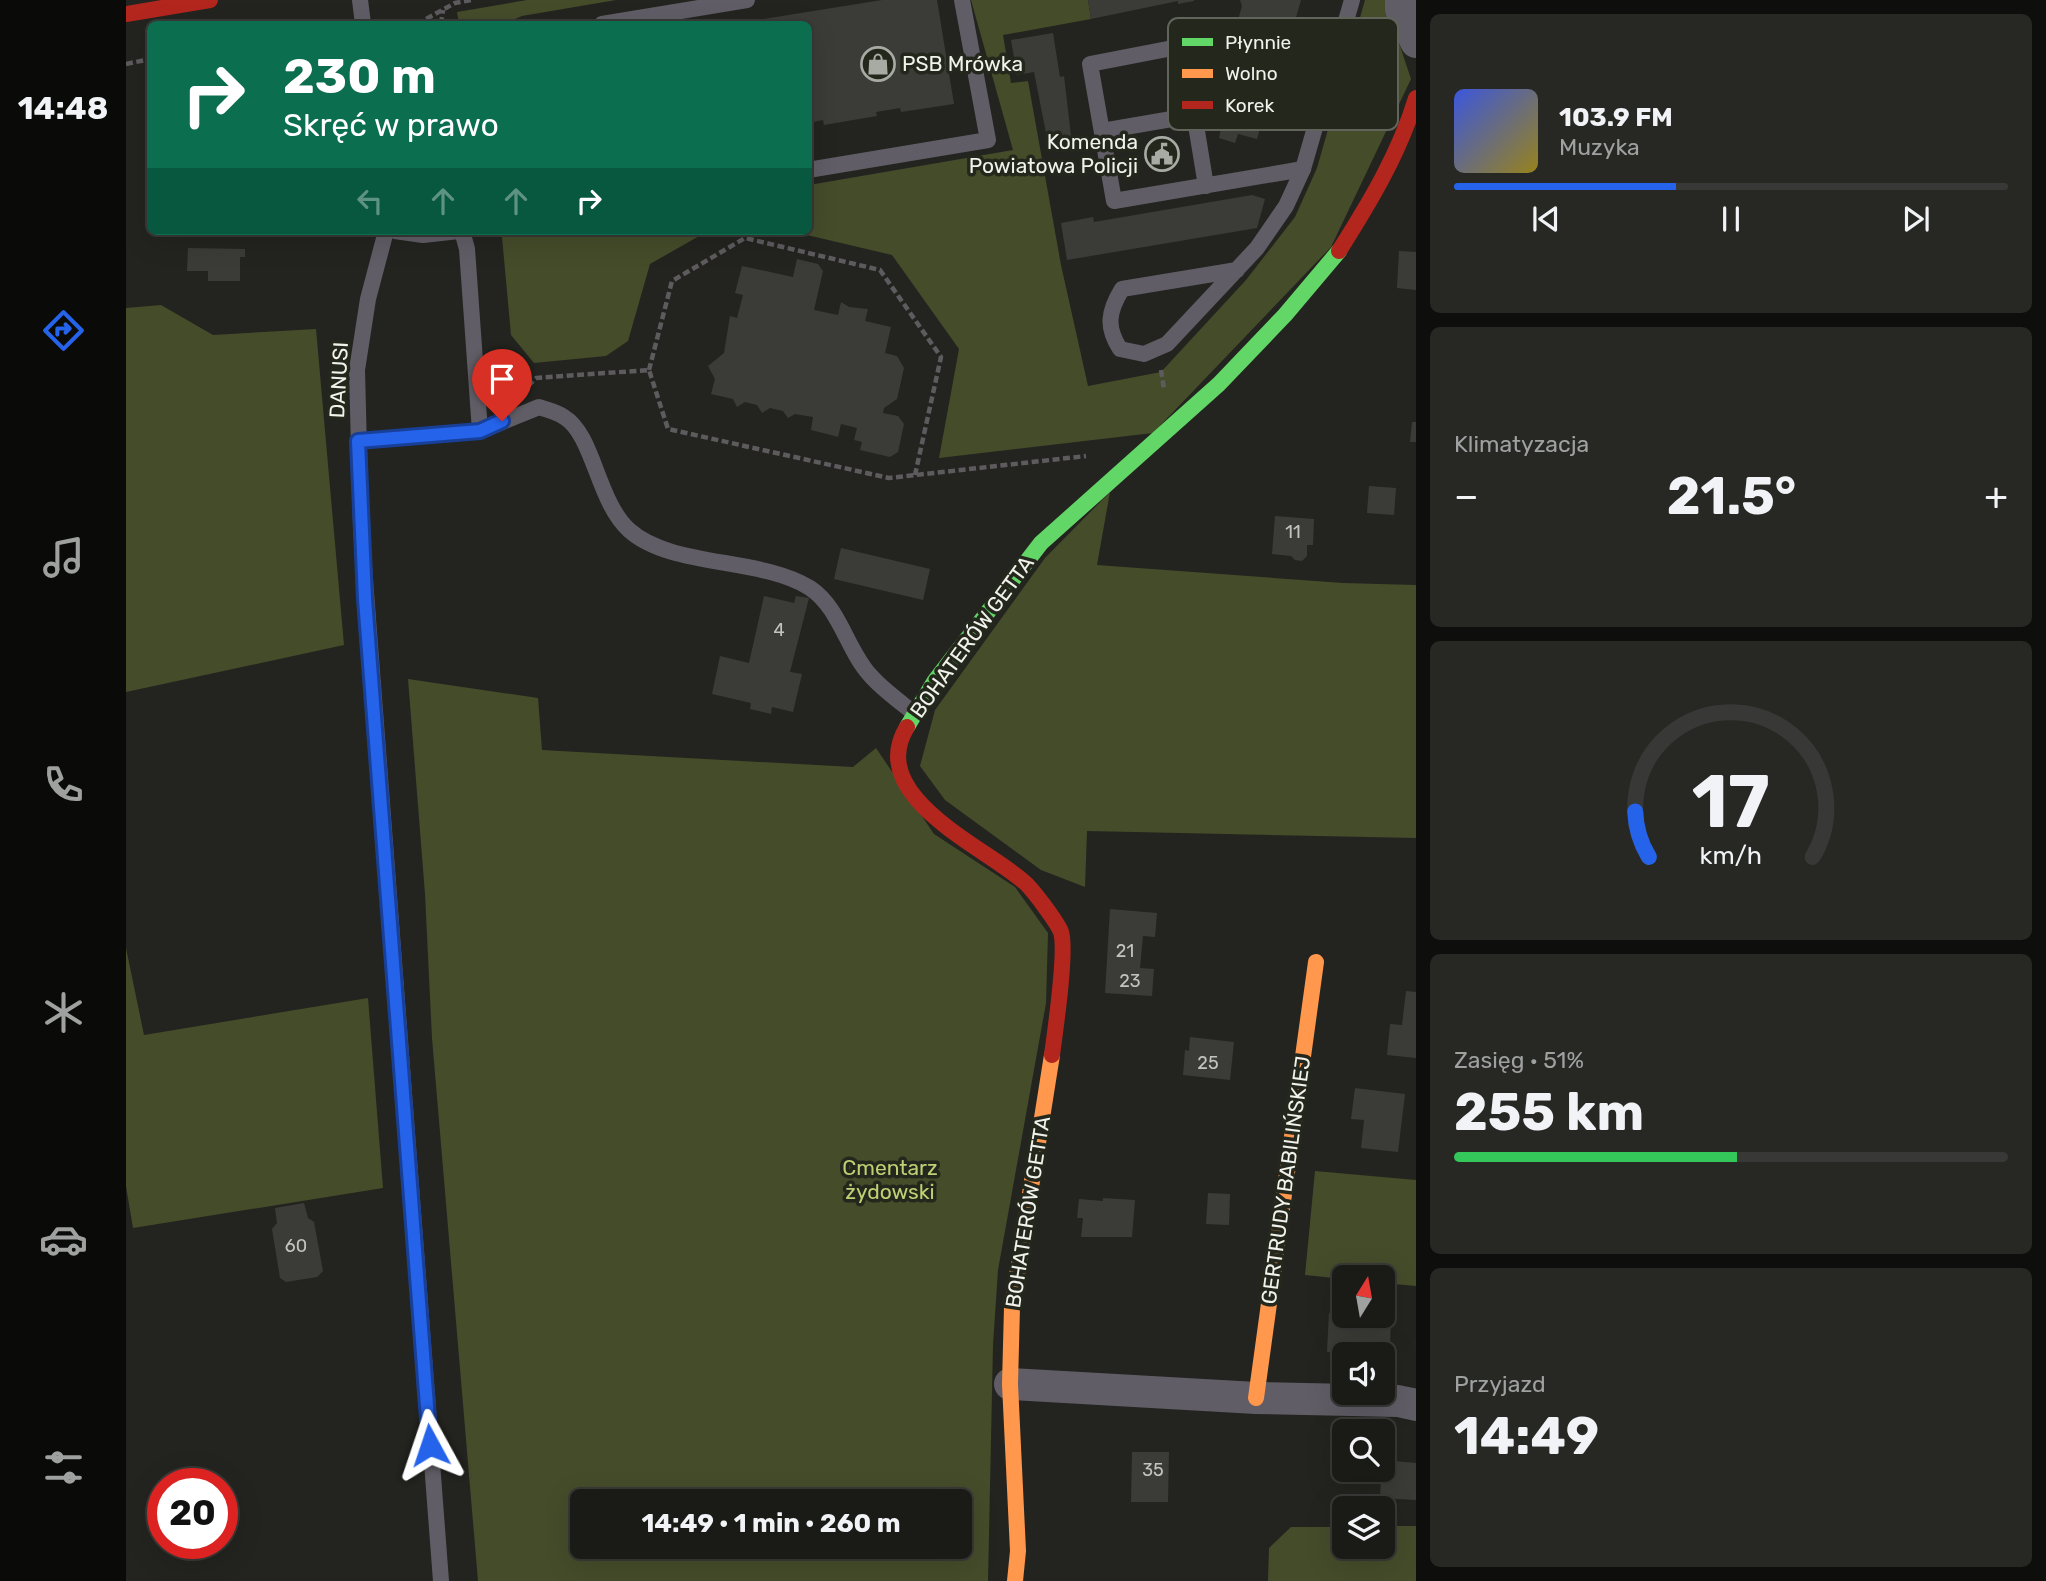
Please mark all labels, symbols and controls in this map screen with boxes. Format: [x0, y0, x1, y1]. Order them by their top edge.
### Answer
legend [1168, 18, 1398, 130]
text: Płynnie [1225, 31, 1291, 54]
shop icon: PSB Mrówka [859, 45, 897, 83]
text: 230 m [283, 47, 436, 105]
icon: right [168, 49, 259, 140]
place label: PSB Mrówka [902, 51, 1023, 76]
text: Wolno [1225, 62, 1278, 85]
text: 14:48 [18, 89, 108, 127]
text: Korek [1225, 94, 1274, 117]
text: 103.9 FM [1559, 102, 1673, 133]
text: Skręć w prawo [283, 106, 499, 144]
place label: Komenda Powiatowa Policji [969, 129, 1138, 178]
text: Muzyka [1559, 133, 1640, 161]
public building icon: Komenda Powiatowa Policji [1143, 135, 1181, 173]
icon: left [351, 182, 389, 220]
icon: ahead [424, 182, 462, 220]
icon: ahead [497, 182, 535, 220]
icon: right [570, 182, 608, 220]
icon: previous [1527, 200, 1565, 238]
icon: pause [1712, 200, 1750, 238]
icon: next [1897, 200, 1935, 238]
icon: directions [39, 306, 88, 355]
street label: DANUSI [324, 341, 353, 419]
pin [472, 349, 532, 421]
icon: arrive [483, 360, 521, 398]
text: Klimatyzacja [1454, 430, 1589, 458]
text: 21.5° [1667, 465, 1796, 527]
text: − [1454, 473, 1479, 519]
text: + [1984, 473, 2008, 519]
house number: 11 [1285, 521, 1301, 543]
icon: music [39, 533, 88, 582]
street label: BOHATERÓW GETTA [904, 551, 1039, 722]
house number: 4 [773, 619, 785, 641]
text: 17 [1692, 759, 1770, 845]
icon: phone [39, 760, 88, 809]
text: km/h [1700, 840, 1762, 869]
house number: 21 [1116, 940, 1134, 962]
house number: 23 [1119, 970, 1141, 992]
icon: climate [39, 988, 88, 1037]
text: Zasięg · 51% [1454, 1046, 1584, 1074]
house number: 25 [1197, 1052, 1219, 1074]
street label: GERTRUDY BABILIŃSKIEJ [1256, 1054, 1315, 1306]
text: 255 km [1454, 1081, 1644, 1143]
street label: BOHATERÓW GETTA [1000, 1114, 1055, 1310]
park label: Cmentarz żydowski [842, 1155, 938, 1204]
icon: car [39, 1215, 88, 1264]
house number: 60 [285, 1235, 307, 1257]
north arrow [1332, 1265, 1395, 1328]
map controls [1332, 1265, 1395, 1559]
button: sound [1332, 1342, 1395, 1405]
text: Przyjazd [1454, 1370, 1546, 1398]
text: 14:49 [1454, 1405, 1599, 1467]
position arrow [393, 1408, 467, 1482]
button: search [1332, 1419, 1395, 1482]
icon: filters [39, 1443, 88, 1492]
house number: 35 [1142, 1459, 1164, 1481]
speed limit sign: 20 [147, 1468, 238, 1559]
button: layers [1332, 1496, 1395, 1559]
text: 14:49 · 1 min · 260 m [641, 1508, 901, 1539]

